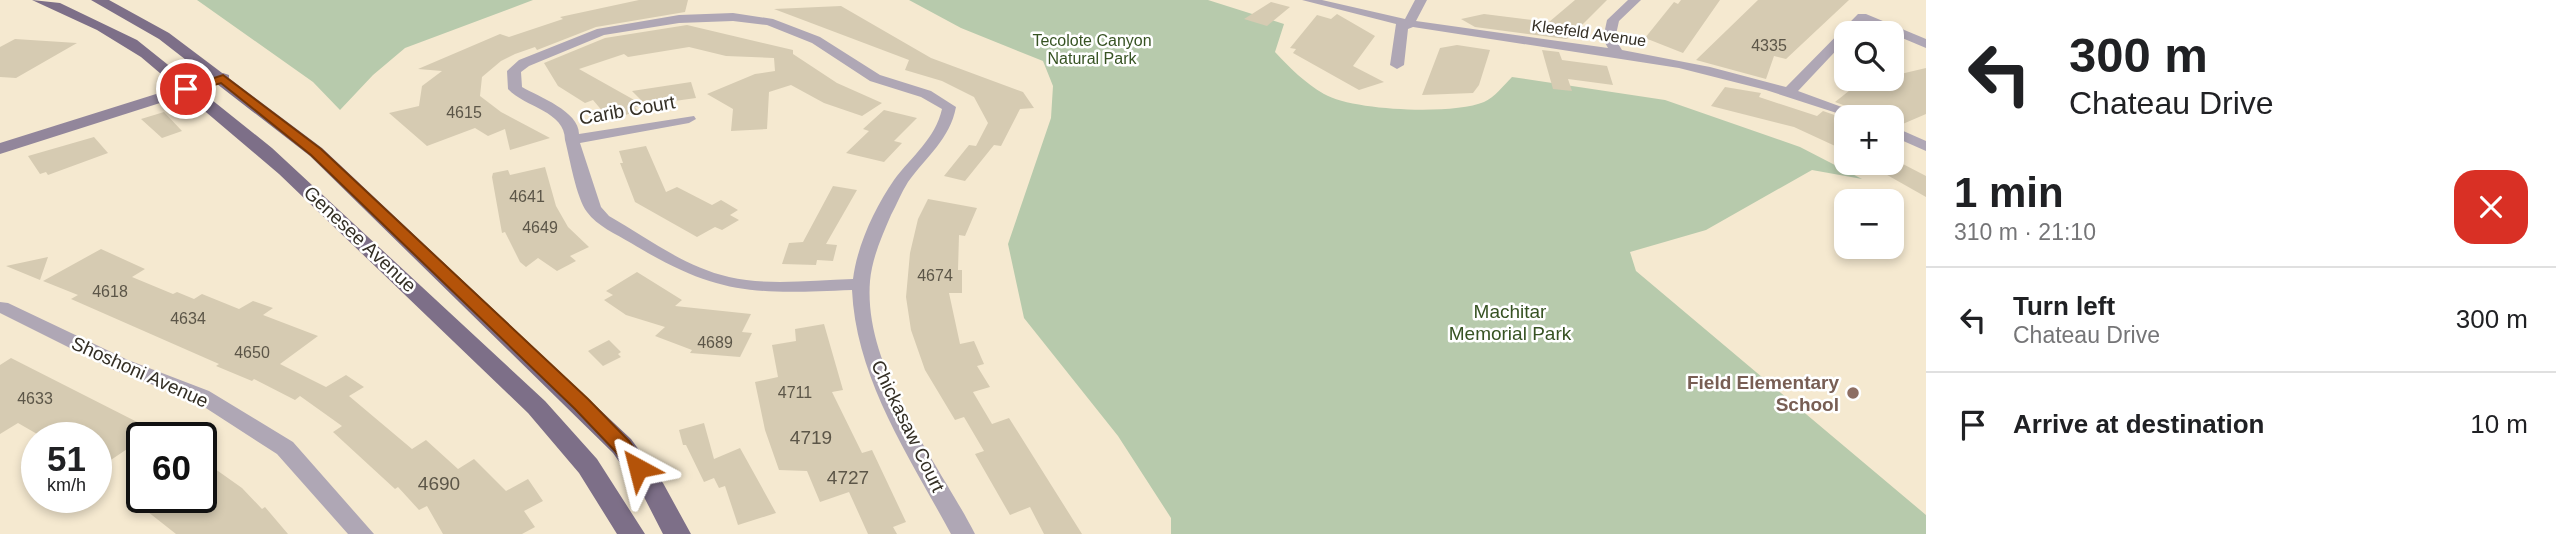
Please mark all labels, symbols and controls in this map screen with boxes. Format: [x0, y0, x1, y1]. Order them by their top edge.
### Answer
street label: Kleefeld Avenue [1531, 17, 1647, 49]
map controls [1834, 21, 1904, 259]
button: search [1834, 21, 1904, 91]
icon: left [1954, 28, 2045, 119]
text: 300 m [2069, 28, 2208, 82]
park label: Tecolote Canyon Natural Park [1032, 32, 1152, 67]
house number: 4335 [1751, 37, 1787, 54]
pin [156, 59, 216, 119]
icon: arrive [167, 70, 205, 108]
text: Chateau Drive [2069, 85, 2274, 121]
street label: Carib Court [577, 91, 677, 129]
house number: 4615 [446, 104, 482, 121]
button: + [1834, 105, 1904, 175]
text: 1 min [1954, 169, 2064, 216]
button: close [2454, 170, 2528, 244]
street label: Genesee Avenue [300, 182, 420, 296]
house number: 4641 [509, 188, 545, 205]
button: − [1834, 189, 1904, 259]
house number: 4649 [522, 219, 558, 236]
text: 310 m · 21:10 [1954, 219, 2096, 245]
house number: 4674 [917, 267, 953, 284]
house number: 4618 [92, 283, 128, 300]
text: Turn left [2013, 291, 2115, 321]
park label: Machitar Memorial Park [1449, 301, 1572, 344]
icon: left [1954, 301, 1992, 339]
text: 300 m [2456, 304, 2528, 334]
house number: 4634 [170, 310, 206, 327]
text: Chateau Drive [2013, 322, 2160, 348]
street label: Shoshoni Avenue [68, 332, 212, 412]
house number: 4689 [697, 334, 733, 351]
house number: 4650 [234, 344, 270, 361]
street label: Chickasaw Court [867, 357, 949, 496]
place label: Field Elementary School [1687, 372, 1839, 415]
house number: 4711 [778, 384, 812, 401]
marker: Field Elementary School [1845, 385, 1861, 401]
house number: 4633 [17, 390, 53, 407]
icon: arrive [1954, 406, 1992, 444]
text: Arrive at destination [2013, 409, 2264, 439]
text: 10 m [2470, 409, 2528, 439]
speed limit sign: 60 [126, 422, 217, 513]
house number: 4719 [790, 427, 832, 448]
position arrow [601, 431, 675, 505]
text: 51 [47, 439, 86, 478]
house number: 4727 [827, 467, 869, 488]
house number: 4690 [418, 473, 460, 494]
text: km/h [47, 475, 86, 495]

